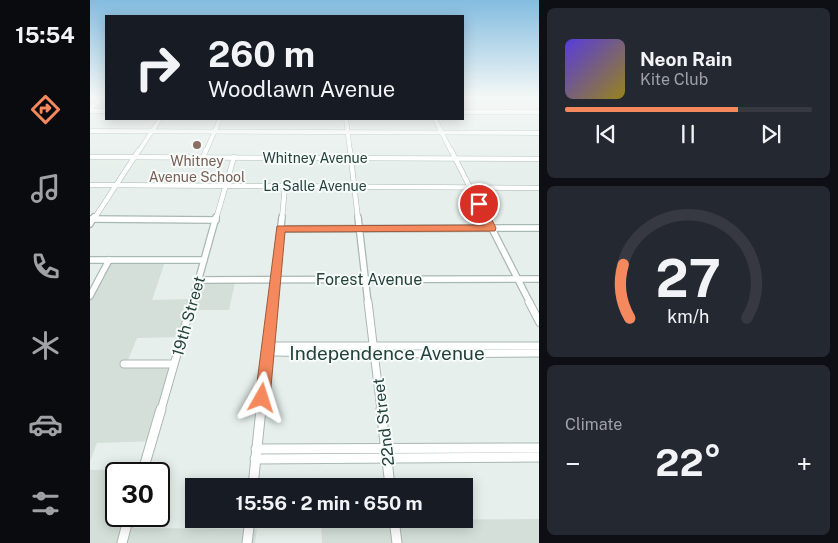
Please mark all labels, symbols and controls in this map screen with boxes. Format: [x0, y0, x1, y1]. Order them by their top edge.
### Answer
text: 15:54 [15, 22, 75, 48]
text: 260 m [208, 34, 315, 75]
icon: right [125, 35, 190, 100]
text: Neon Rain [640, 48, 732, 70]
text: Kite Club [640, 70, 708, 89]
text: Woodlawn Avenue [208, 76, 395, 102]
icon: directions [28, 92, 63, 127]
icon: previous [592, 120, 620, 148]
icon: pause [674, 120, 702, 148]
icon: next [757, 120, 785, 148]
marker: Whitney Avenue School [191, 139, 203, 151]
street label: Whitney Avenue [262, 150, 368, 166]
place label: Whitney Avenue School [149, 153, 245, 185]
icon: music [28, 171, 63, 206]
street label: La Salle Avenue [263, 178, 367, 194]
pin [458, 183, 500, 225]
icon: arrive [465, 190, 493, 218]
text: 27 [656, 248, 721, 309]
icon: phone [28, 249, 63, 284]
street label: Forest Avenue [316, 270, 422, 289]
street label: 19th Street [168, 274, 209, 358]
text: km/h [667, 306, 710, 327]
icon: climate [28, 328, 63, 363]
street label: Independence Avenue [289, 342, 485, 364]
position arrow [235, 371, 287, 423]
street label: 22nd Street [369, 377, 398, 467]
icon: car [28, 407, 63, 442]
text: Climate [565, 415, 622, 434]
text: 22° [655, 440, 722, 485]
text: − [565, 447, 581, 480]
text: + [796, 447, 812, 480]
speed limit sign: 30 [105, 462, 170, 527]
icon: filters [28, 486, 63, 521]
text: 15:56 · 2 min · 650 m [236, 492, 423, 514]

